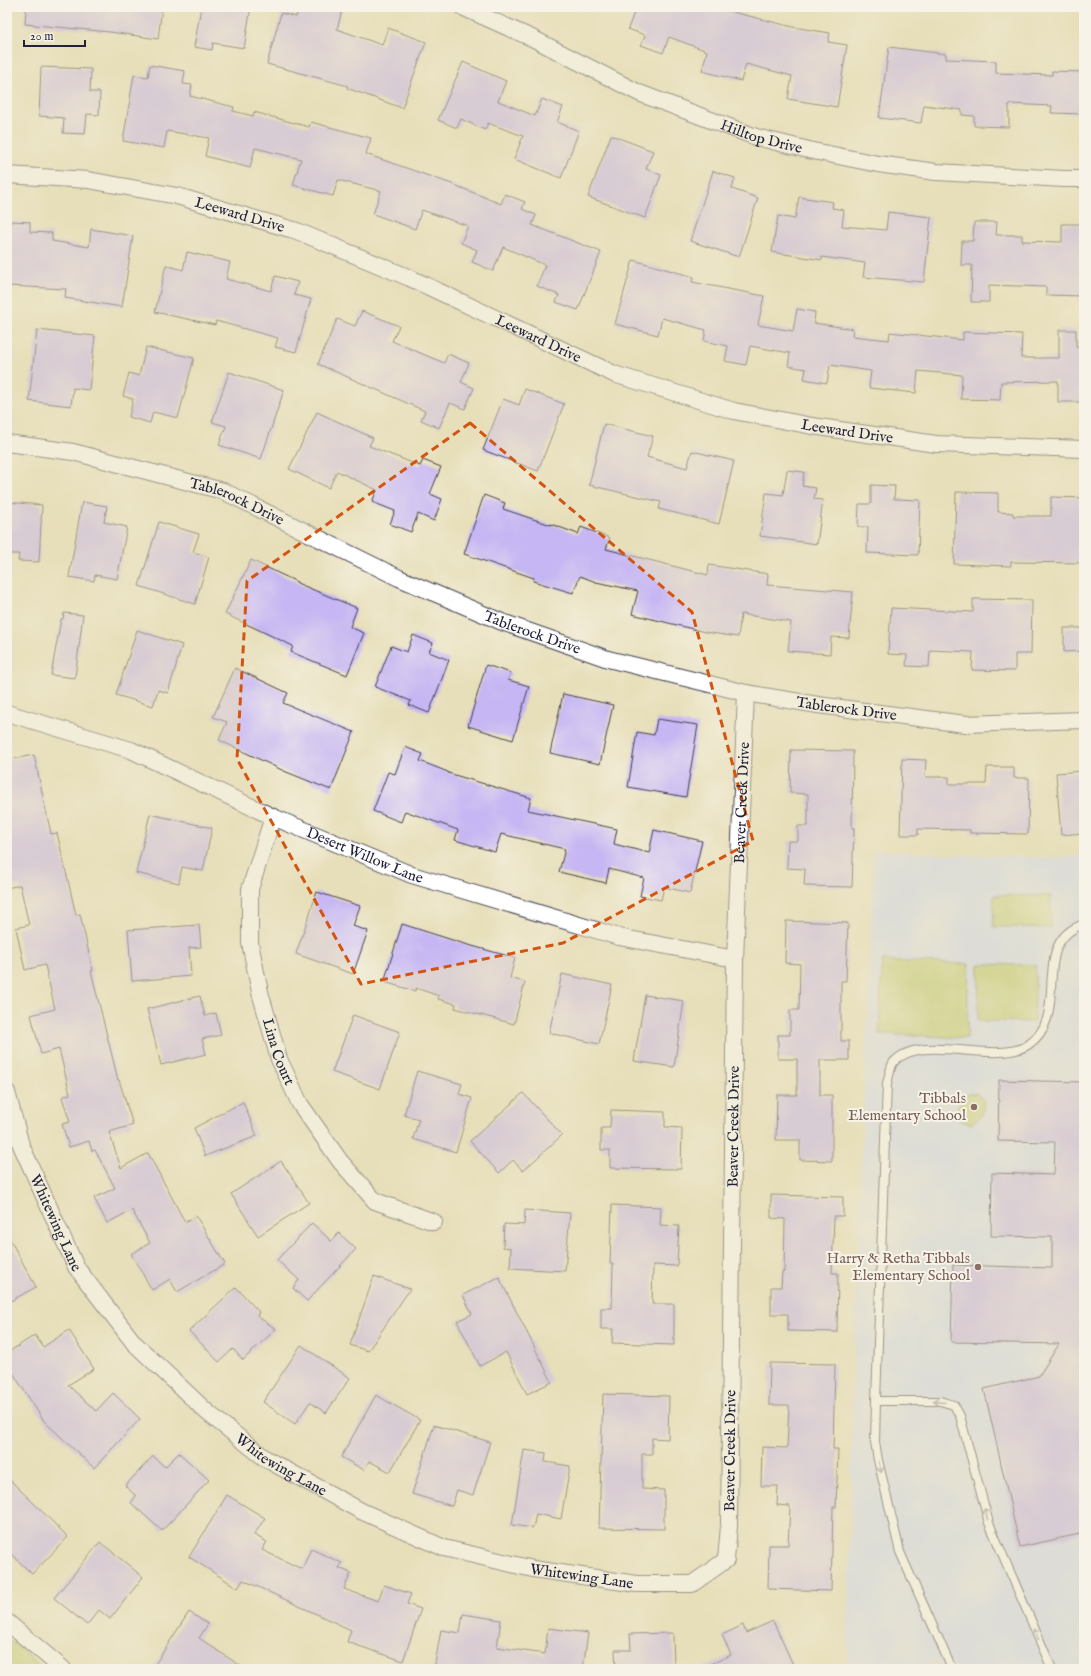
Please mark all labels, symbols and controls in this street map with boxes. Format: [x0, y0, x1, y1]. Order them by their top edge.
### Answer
scale bar [24, 22, 85, 48]
text: 20 m [30, 29, 53, 44]
street label: Hilltop Drive [718, 115, 804, 158]
street label: Leeward Drive [193, 193, 287, 237]
street label: Leeward Drive [492, 311, 584, 367]
street label: Leeward Drive [800, 415, 894, 448]
street label: Tablerock Drive [187, 474, 287, 530]
street label: Tablerock Drive [481, 606, 583, 659]
street label: Tablerock Drive [795, 692, 898, 725]
street label: Beaver Creek Drive [730, 741, 754, 864]
street label: Desert Willow Lane [304, 823, 426, 888]
street label: Lina Court [258, 1016, 299, 1088]
street label: Beaver Creek Drive [724, 1066, 744, 1188]
place label: Tibbals Elementary School [848, 1089, 967, 1125]
marker: Tibbals Elementary School [969, 1102, 979, 1112]
street label: Whitewing Lane [25, 1171, 85, 1276]
place label: Harry & Retha Tibbals Elementary School [827, 1249, 971, 1285]
marker: Harry & Retha Tibbals Elementary School [973, 1262, 983, 1272]
street label: Beaver Creek Drive [720, 1390, 740, 1512]
one-way arrow [932, 1398, 945, 1405]
street label: Whitewing Lane [231, 1429, 330, 1500]
one-way arrow [876, 1461, 884, 1474]
one-way arrow [982, 1507, 989, 1520]
street label: Whitewing Lane [529, 1560, 635, 1593]
one-way arrow [1032, 1628, 1039, 1640]

